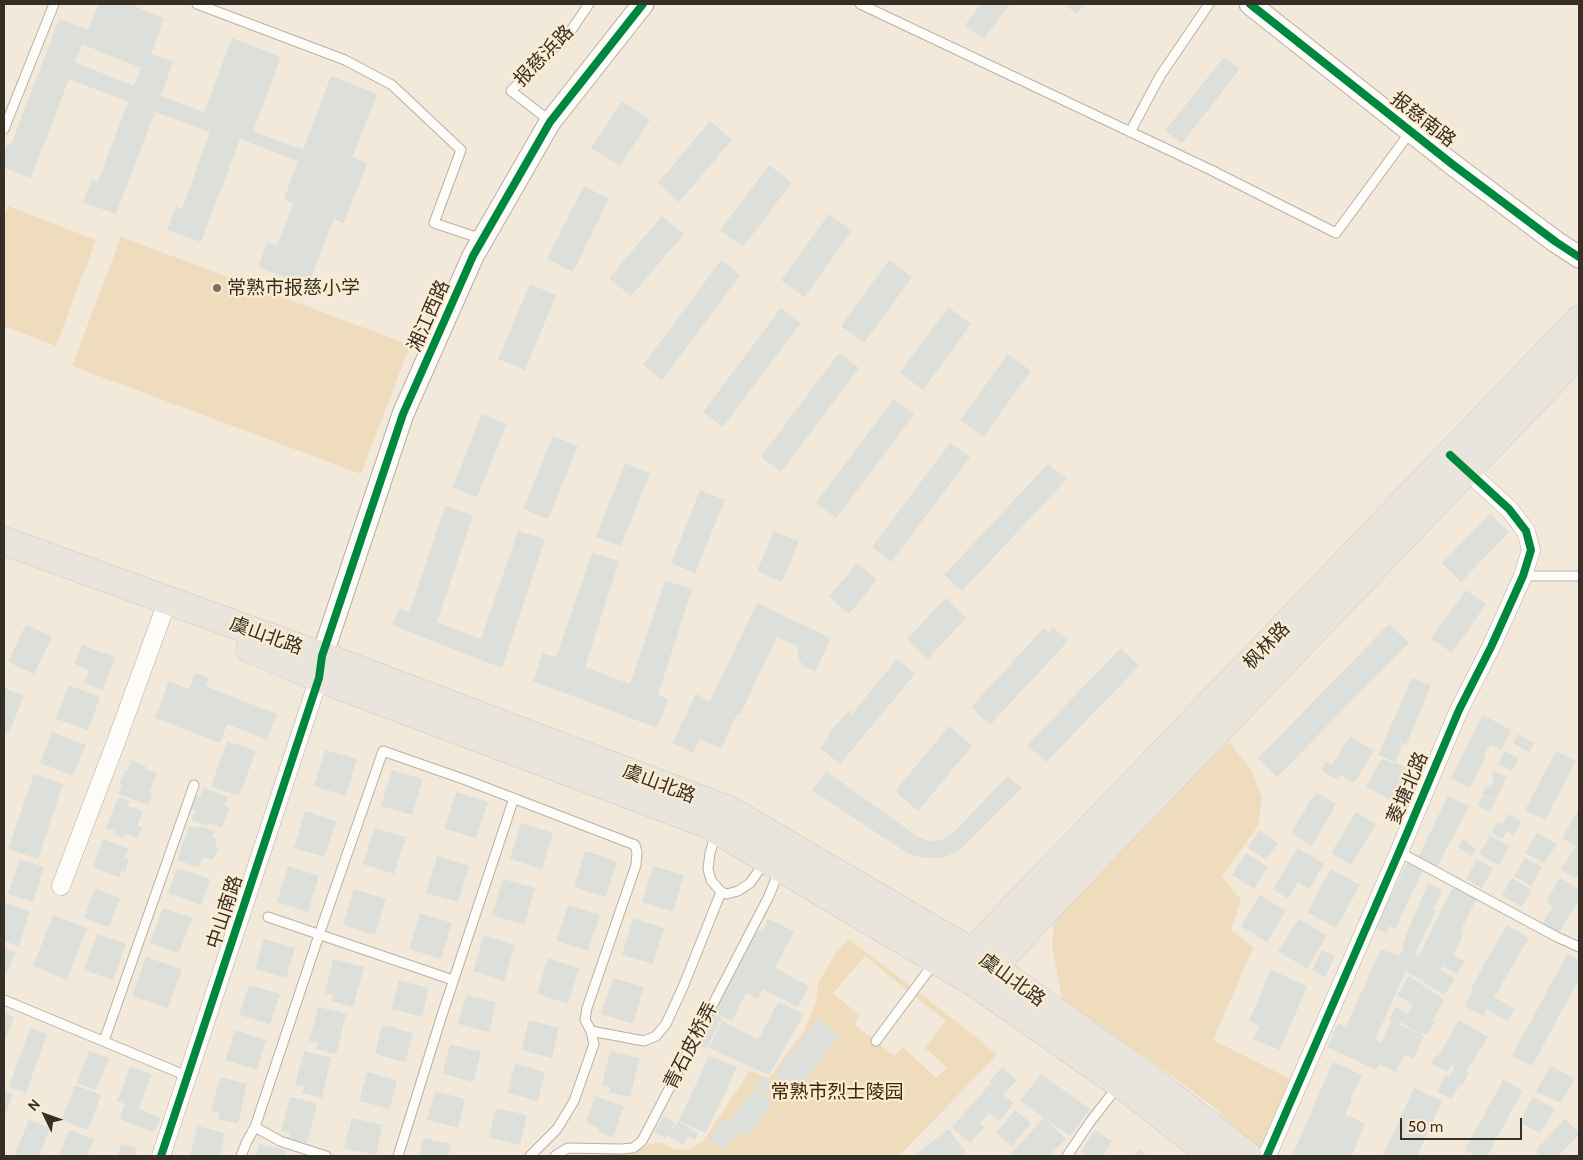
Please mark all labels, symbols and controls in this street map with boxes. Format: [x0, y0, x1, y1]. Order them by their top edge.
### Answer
street label: 报慈浜路 [509, 21, 579, 91]
street label: 报慈南路 [1386, 88, 1460, 152]
place label: 常熟市报慈小学 [227, 277, 360, 299]
street label: 湘江西路 [403, 277, 455, 355]
marker: 常熟市报慈小学 [211, 282, 223, 294]
street label: 虞山北路 [226, 612, 306, 660]
street label: 枫林路 [1239, 618, 1295, 674]
street label: 菱塘北路 [1383, 749, 1433, 827]
street label: 虞山北路 [619, 760, 699, 808]
street label: 中山南路 [202, 872, 248, 952]
street label: 虞山北路 [975, 948, 1049, 1012]
street label: 青石皮桥弄 [659, 999, 723, 1093]
park label: 常熟市烈士陵园 [771, 1081, 903, 1103]
north arrow [20, 1090, 70, 1140]
text: N [24, 1095, 44, 1115]
scale bar [1403, 1108, 1526, 1140]
text: 50 m [1408, 1118, 1443, 1136]

